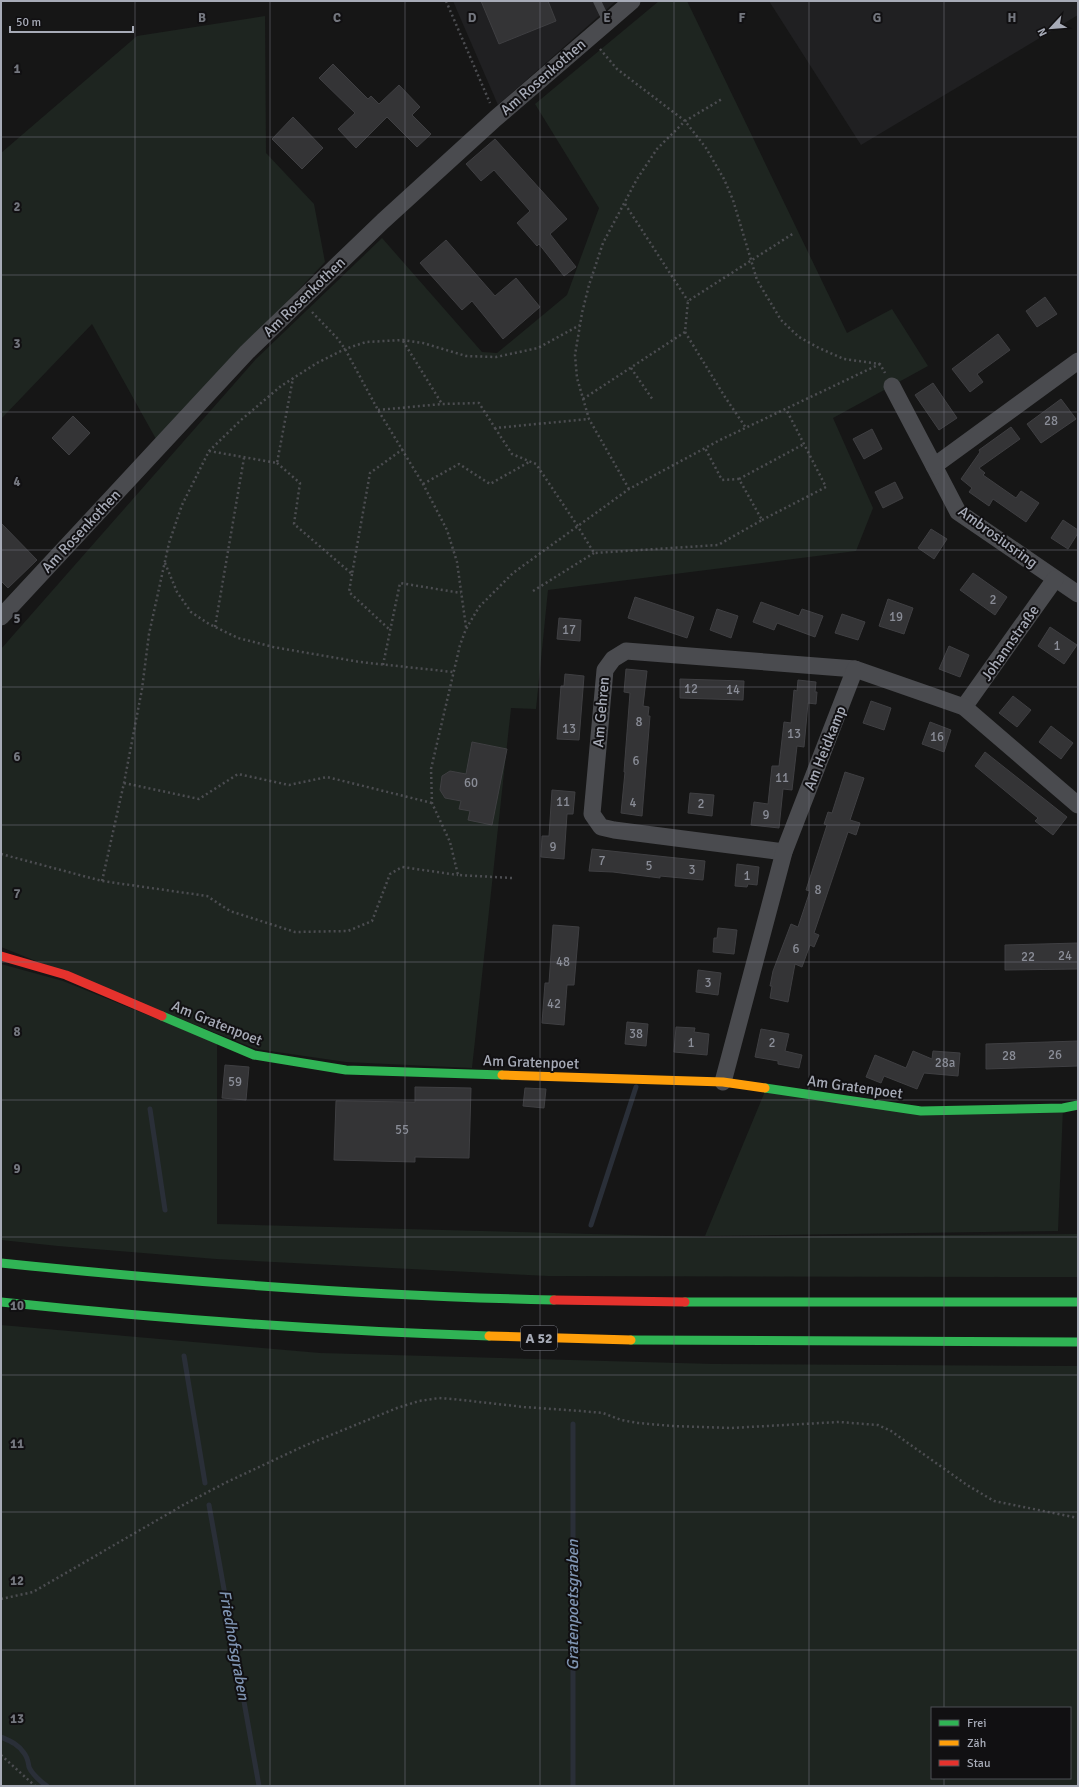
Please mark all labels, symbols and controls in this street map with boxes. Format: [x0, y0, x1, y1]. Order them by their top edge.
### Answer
scale bar [10, 8, 133, 34]
north arrow [1031, 8, 1071, 48]
text: B [198, 10, 206, 26]
text: C [333, 10, 341, 26]
text: D [468, 10, 477, 26]
text: E [603, 10, 611, 26]
text: F [739, 10, 746, 26]
text: G [873, 10, 881, 26]
text: H [1008, 10, 1016, 26]
text: 50 m [16, 15, 41, 30]
text: N [1035, 26, 1050, 38]
street label: Am Rosenkothen [497, 35, 589, 119]
text: 1 [13, 61, 21, 77]
text: 2 [13, 199, 21, 215]
street label: Am Rosenkothen [259, 253, 349, 341]
text: 3 [13, 336, 21, 352]
house number: 28 [1044, 413, 1058, 429]
text: 4 [13, 474, 21, 490]
street label: Am Rosenkothen [38, 486, 124, 576]
street label: Ambrosiusring [955, 502, 1041, 572]
house number: 2 [989, 592, 997, 608]
street label: Johannstraße [977, 602, 1043, 684]
house number: 19 [889, 609, 903, 625]
text: 5 [13, 611, 21, 627]
house number: 17 [562, 622, 576, 638]
house number: 1 [1053, 638, 1061, 654]
street label: Am Gehren [589, 676, 613, 748]
house number: 12 [684, 681, 698, 697]
house number: 14 [726, 682, 740, 698]
street label: Am Heidkamp [800, 703, 850, 793]
house number: 8 [635, 714, 643, 730]
house number: 13 [562, 721, 576, 737]
house number: 13 [787, 726, 801, 742]
house number: 16 [930, 729, 944, 745]
text: 6 [13, 749, 21, 765]
house number: 6 [632, 753, 640, 769]
house number: 11 [775, 770, 789, 786]
house number: 60 [464, 775, 478, 791]
house number: 11 [556, 794, 570, 810]
house number: 4 [629, 795, 637, 811]
house number: 2 [697, 796, 705, 812]
house number: 9 [762, 807, 770, 823]
house number: 9 [549, 839, 557, 855]
house number: 7 [598, 853, 606, 869]
house number: 5 [645, 858, 653, 874]
house number: 3 [688, 862, 696, 878]
house number: 1 [743, 868, 751, 884]
house number: 8 [814, 882, 822, 898]
text: 7 [13, 886, 21, 902]
house number: 6 [792, 941, 800, 957]
house number: 24 [1058, 948, 1072, 964]
house number: 22 [1021, 949, 1035, 965]
house number: 48 [556, 954, 570, 970]
house number: 3 [704, 975, 712, 991]
house number: 42 [547, 996, 561, 1012]
street label: Am Gratenpoet [169, 997, 265, 1049]
text: 8 [13, 1024, 21, 1040]
house number: 38 [629, 1026, 643, 1042]
house number: 1 [687, 1035, 695, 1051]
house number: 2 [768, 1035, 776, 1051]
house number: 26 [1048, 1047, 1062, 1063]
house number: 28 [1002, 1048, 1016, 1064]
street label: Am Gratenpoet [483, 1051, 579, 1073]
house number: 28a [935, 1055, 955, 1071]
street label: Am Gratenpoet [806, 1071, 904, 1103]
house number: 59 [228, 1074, 242, 1090]
house number: 55 [395, 1122, 409, 1138]
text: 9 [13, 1161, 21, 1177]
text: 10 [10, 1298, 24, 1314]
road number: A 52 [521, 1326, 557, 1350]
text: 11 [10, 1436, 24, 1452]
water label: Gratenpoetsgraben [563, 1538, 583, 1671]
text: 12 [10, 1573, 24, 1589]
water label: Friedhofsgraben [214, 1588, 254, 1703]
legend [931, 1707, 1071, 1779]
text: 13 [10, 1711, 24, 1727]
text: Frei [967, 1716, 986, 1731]
text: Zäh [967, 1736, 986, 1751]
text: Stau [967, 1756, 991, 1771]

